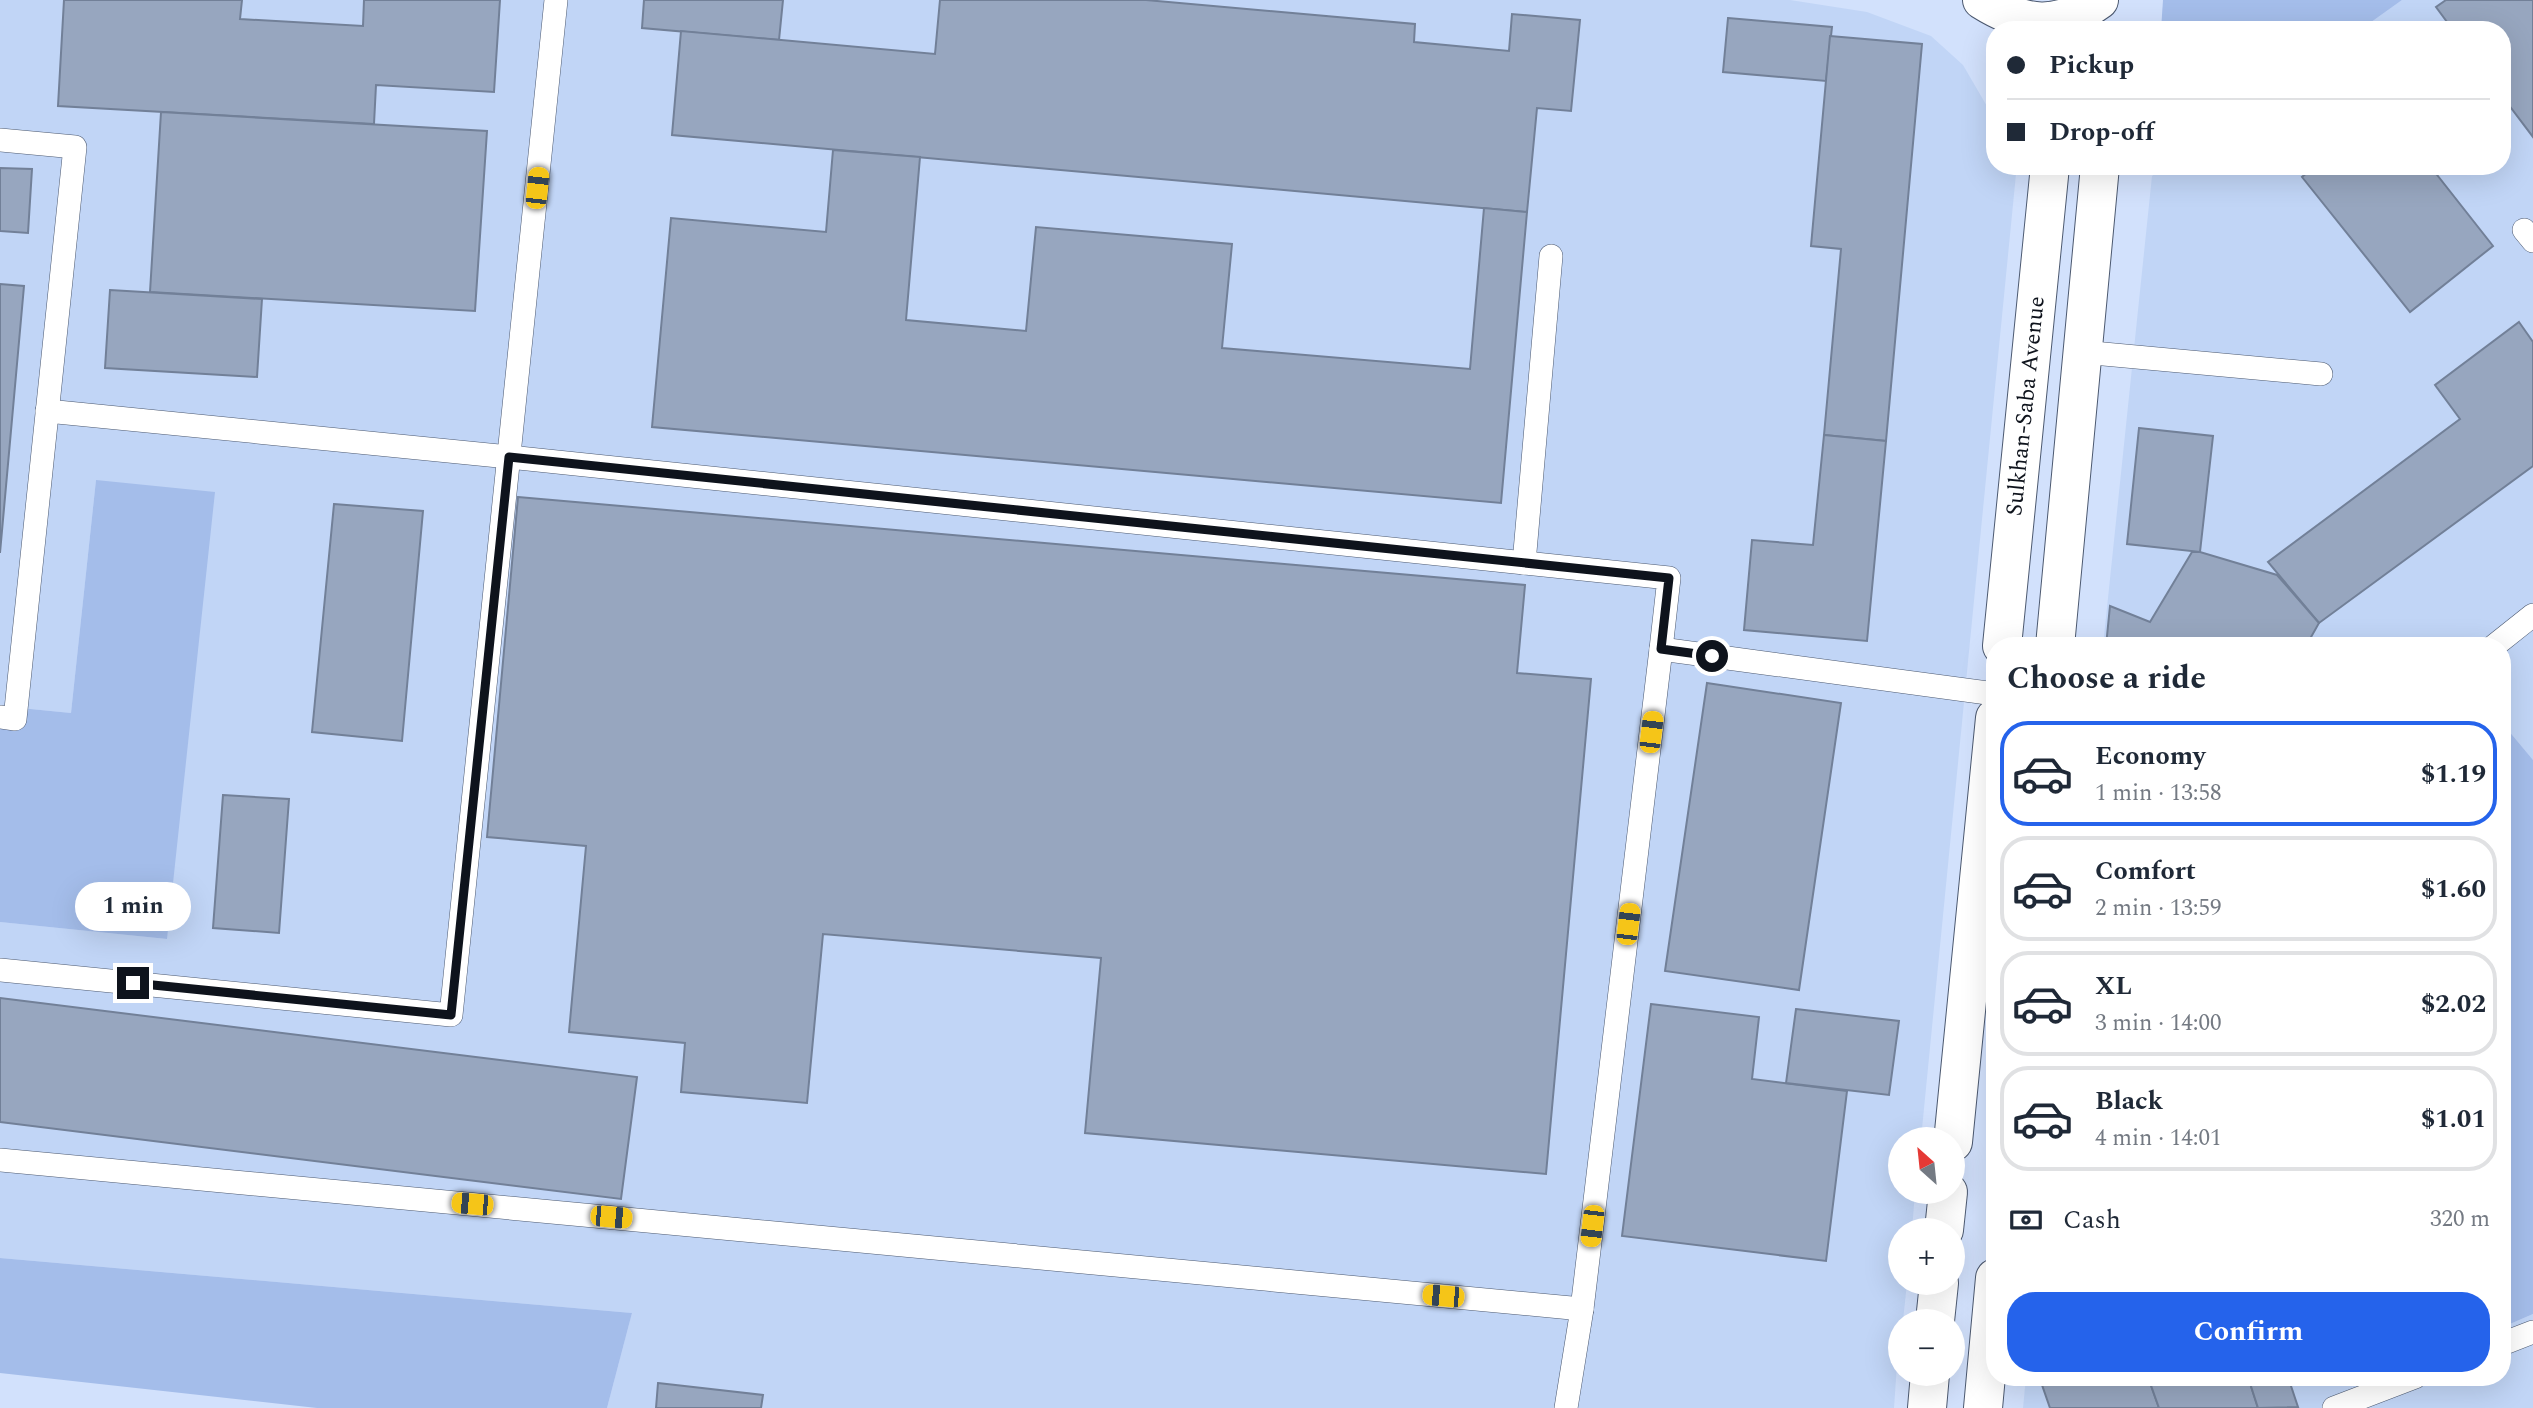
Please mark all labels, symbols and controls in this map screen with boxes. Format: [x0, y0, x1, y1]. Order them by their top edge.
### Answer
text: Pickup [2049, 45, 2134, 85]
text: Drop-off [2049, 112, 2154, 152]
car [525, 166, 550, 210]
street label: Sulkhan-Saba Avenue [1997, 294, 2055, 518]
route start [1696, 640, 1728, 672]
text: Choose a ride [2007, 654, 2206, 703]
car [1639, 710, 1664, 754]
text: Economy [2095, 736, 2205, 776]
icon: car [2011, 742, 2074, 805]
text: $1.19 [2421, 754, 2486, 794]
text: 1 min · 13:58 [2095, 776, 2222, 811]
text: Comfort [2095, 851, 2196, 891]
icon: car [2011, 857, 2074, 920]
text: $1.60 [2421, 869, 2486, 909]
callout: 1 min [75, 881, 191, 930]
text: 1 min [102, 889, 164, 924]
text: 2 min · 13:59 [2095, 891, 2222, 926]
car [1616, 902, 1641, 946]
text: XL [2095, 966, 2132, 1006]
route end [117, 967, 149, 999]
icon: car [2011, 972, 2074, 1035]
text: $2.02 [2421, 984, 2486, 1024]
text: 3 min · 14:00 [2095, 1006, 2222, 1041]
text: Black [2095, 1081, 2163, 1121]
icon: car [2011, 1087, 2074, 1150]
text: $1.01 [2421, 1099, 2486, 1139]
text: 4 min · 14:01 [2095, 1121, 2222, 1156]
north arrow [1888, 1127, 1965, 1204]
map controls [1888, 1127, 1965, 1386]
car [451, 1192, 494, 1216]
text: Cash [2063, 1200, 2121, 1240]
icon: cash [2007, 1201, 2045, 1239]
text: 320 m [2430, 1202, 2490, 1237]
car [1580, 1204, 1605, 1248]
car [590, 1205, 633, 1229]
button: + [1888, 1218, 1965, 1295]
car [1422, 1284, 1465, 1308]
button: Confirm [2007, 1292, 2490, 1372]
button: − [1888, 1309, 1965, 1386]

